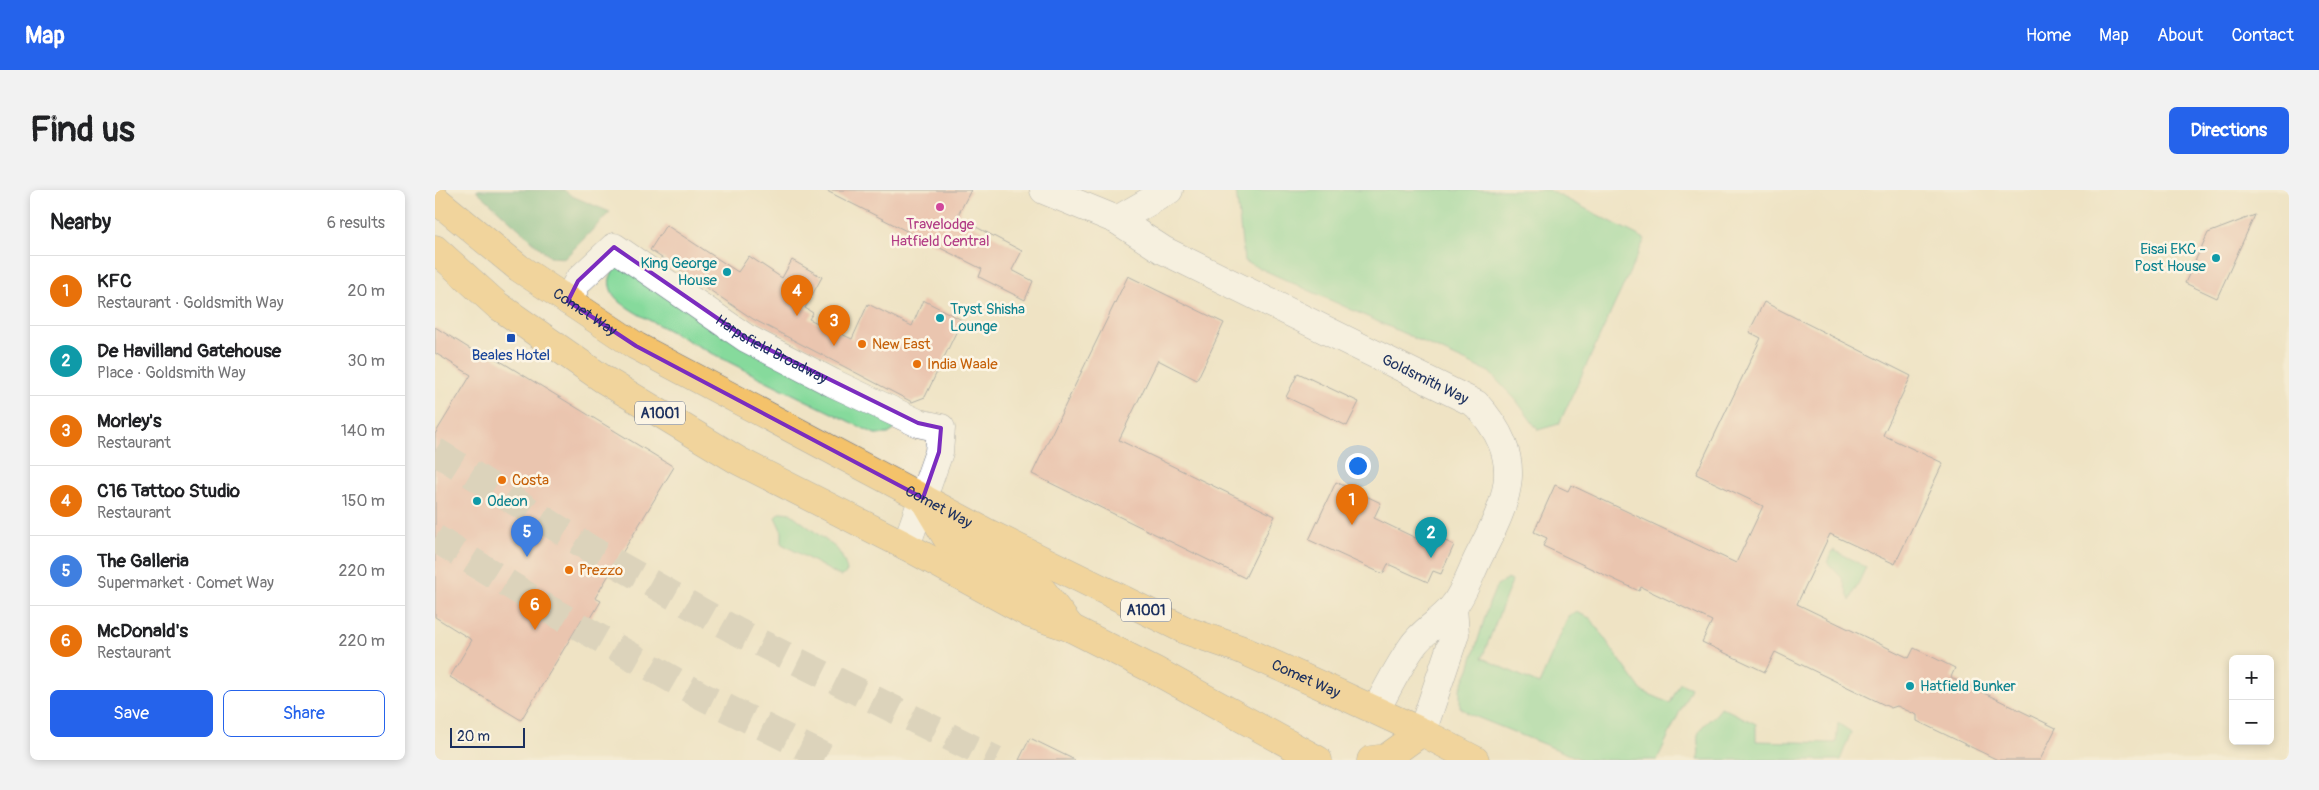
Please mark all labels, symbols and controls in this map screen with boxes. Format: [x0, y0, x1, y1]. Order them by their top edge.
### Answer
text: Map [25, 21, 65, 50]
text: Home [2026, 24, 2071, 47]
text: Map [2099, 24, 2129, 47]
text: About [2157, 24, 2203, 47]
text: Contact [2231, 24, 2294, 47]
button: Directions [2169, 107, 2289, 154]
text: Find us [30, 108, 135, 152]
marker: Travelodge Hatfield Central [934, 201, 946, 213]
text: Nearby [50, 209, 111, 236]
text: 6 results [327, 213, 385, 233]
place label: Travelodge Hatfield Central [890, 215, 990, 251]
place label: Eisai EKC - Post House [2134, 240, 2207, 276]
marker: Eisai EKC - Post House [2210, 252, 2222, 264]
place label: King George House [640, 254, 718, 290]
marker: King George House [721, 266, 733, 278]
text: KFC [97, 269, 132, 293]
pin: 4 [781, 275, 813, 316]
text: 1 [63, 281, 69, 301]
text: 20 m [347, 281, 385, 301]
street label: Comet Way [549, 284, 621, 341]
text: Restaurant · Goldsmith Way [97, 293, 283, 313]
place label: Tryst Shisha Lounge [950, 300, 1025, 336]
pin: 3 [818, 305, 850, 346]
street label: Harpsfield Broadway [712, 311, 831, 389]
marker: Tryst Shisha Lounge [934, 312, 946, 324]
marker: Beales Hotel [505, 332, 517, 344]
place label: New East [872, 335, 931, 354]
marker: New East [856, 338, 868, 350]
text: De Havilland Gatehouse [97, 339, 281, 363]
place label: Beales Hotel [472, 346, 550, 365]
street label: Goldsmith Way [1378, 350, 1472, 409]
text: 2 [62, 351, 70, 371]
text: 30 m [347, 351, 385, 371]
place label: India Waale [927, 355, 998, 374]
marker: India Waale [911, 358, 923, 370]
text: Place · Goldsmith Way [97, 363, 246, 383]
road number: A1001 [635, 402, 685, 424]
text: Morley's [97, 409, 162, 433]
text: 3 [62, 421, 70, 441]
text: 140 m [341, 421, 385, 441]
text: Restaurant [97, 433, 171, 453]
your location [1345, 453, 1371, 479]
place label: Costa [512, 471, 549, 490]
marker: Costa [496, 474, 508, 486]
text: C16 Tattoo Studio [97, 479, 240, 503]
street label: Comet Way [902, 482, 976, 533]
pin: 1 [1336, 484, 1368, 525]
text: 4 [61, 491, 71, 511]
text: 150 m [341, 491, 385, 511]
place label: Odeon [487, 492, 528, 511]
marker: Odeon [471, 495, 483, 507]
text: Restaurant [97, 503, 171, 523]
pin: 5 [511, 516, 543, 557]
pin: 2 [1415, 517, 1447, 558]
text: The Galleria [97, 549, 189, 573]
text: 5 [62, 561, 70, 581]
text: 220 m [339, 561, 385, 581]
place label: Prezzo [579, 561, 623, 580]
marker: Prezzo [563, 564, 575, 576]
text: Supermarket · Comet Way [97, 573, 274, 593]
pin: 6 [519, 589, 551, 630]
road number: A1001 [1121, 598, 1171, 622]
text: McDonald's [97, 619, 188, 643]
text: 6 [61, 631, 71, 651]
text: 220 m [339, 631, 385, 651]
text: Restaurant [97, 643, 171, 663]
street label: Comet Way [1268, 655, 1344, 703]
map controls [2229, 655, 2274, 745]
button: + [2229, 655, 2274, 700]
place label: Hatfield Bunker [1920, 677, 2017, 696]
marker: Hatfield Bunker [1904, 680, 1916, 692]
button: Save [50, 690, 213, 737]
button: Share [223, 690, 385, 737]
button: − [2229, 700, 2274, 745]
scale bar [450, 725, 525, 748]
text: 20 m [457, 728, 490, 745]

